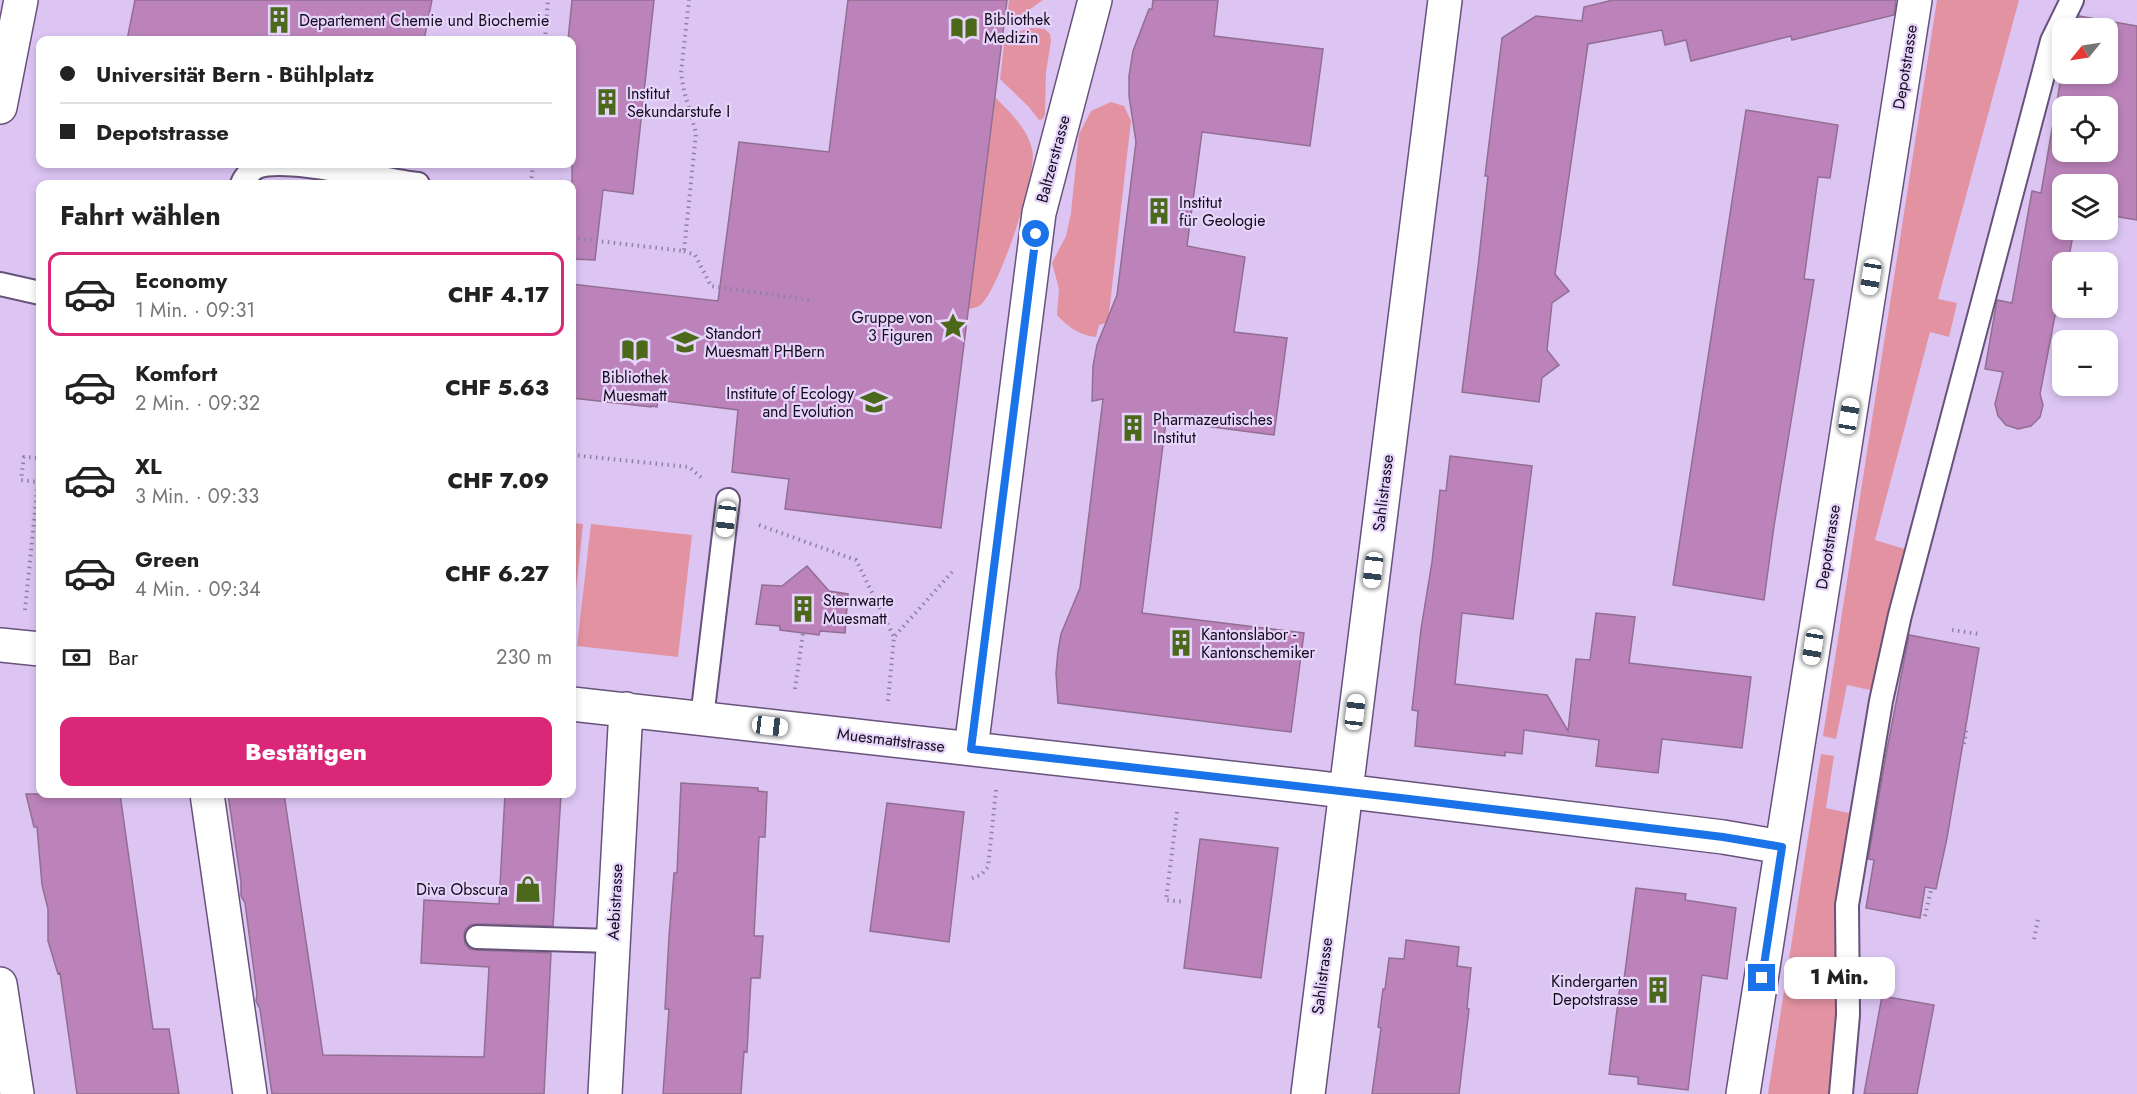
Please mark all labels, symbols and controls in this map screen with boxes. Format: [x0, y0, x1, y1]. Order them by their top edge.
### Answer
building icon: Departement Chemie und Biochemie [264, 5, 294, 35]
place label: Bibliothek Medizin [984, 8, 1051, 49]
place label: Departement Chemie und Biochemie [299, 9, 549, 32]
library icon: Bibliothek Medizin [949, 13, 979, 43]
north arrow [2052, 18, 2118, 84]
map controls [2052, 18, 2118, 396]
street label: Depotstrasse [1887, 23, 1923, 111]
text: Universität Bern - Bühlplatz [96, 58, 374, 90]
place label: Institut Sekundarstufe I [627, 82, 730, 123]
building icon: Institut Sekundarstufe I [592, 87, 622, 117]
button: locate [2052, 96, 2118, 162]
street label: Baltzerstrasse [1030, 113, 1076, 205]
text: Depotstrasse [96, 116, 229, 148]
button: layers [2052, 174, 2118, 240]
place label: Institut für Geologie [1179, 191, 1266, 232]
text: Fahrt wählen [60, 196, 221, 235]
building icon: Institut für Geologie [1144, 196, 1174, 226]
route start [1022, 220, 1049, 247]
button: + [2052, 252, 2118, 318]
car [1859, 258, 1883, 296]
text: Economy [135, 264, 227, 296]
icon: car [63, 267, 117, 321]
text: CHF 4.17 [448, 278, 549, 310]
text: 1 Min. · 09:31 [135, 296, 255, 325]
place label: Gruppe von 3 Figuren [851, 306, 933, 347]
place icon: Gruppe von 3 Figuren [938, 311, 968, 341]
place label: Standort Muesmatt PHBern [705, 322, 825, 363]
school or university icon: Standort Muesmatt PHBern [670, 327, 700, 357]
button: − [2052, 330, 2118, 396]
library icon: Bibliothek Muesmatt [620, 335, 650, 365]
text: Komfort [135, 357, 217, 389]
icon: car [63, 360, 117, 414]
place label: Bibliothek Muesmatt [602, 366, 669, 407]
text: CHF 5.63 [445, 371, 549, 403]
place label: Institute of Ecology and Evolution [726, 382, 855, 423]
school or university icon: Institute of Ecology and Evolution [859, 387, 889, 417]
text: 2 Min. · 09:32 [135, 389, 260, 418]
car [1837, 397, 1861, 435]
place label: Pharmazeutisches Institut [1153, 408, 1272, 449]
building icon: Pharmazeutisches Institut [1118, 413, 1148, 443]
text: XL [135, 450, 162, 482]
icon: car [63, 453, 117, 507]
street label: Sahlistrasse [1367, 453, 1399, 533]
text: CHF 7.09 [447, 464, 549, 496]
text: 3 Min. · 09:33 [135, 482, 259, 511]
car [715, 500, 737, 538]
street label: Depotstrasse [1810, 503, 1846, 591]
text: Green [135, 543, 199, 575]
icon: car [63, 546, 117, 600]
car [1362, 551, 1384, 589]
text: CHF 6.27 [445, 557, 549, 589]
text: 4 Min. · 09:34 [135, 575, 261, 604]
place label: Sternwarte Muesmatt [823, 589, 894, 630]
building icon: Sternwarte Muesmatt [788, 594, 818, 624]
place label: Kantonslabor - Kantonschemiker [1201, 623, 1316, 664]
building icon: Kantonslabor - Kantonschemiker [1166, 628, 1196, 658]
car [1801, 628, 1825, 666]
icon: cash [60, 641, 93, 674]
text: Bar [108, 641, 138, 673]
text: 230 m [496, 643, 552, 672]
car [1344, 693, 1366, 731]
car [751, 715, 789, 737]
button: Bestätigen [60, 717, 552, 786]
street label: Muesmattstrasse [836, 722, 946, 758]
street label: Aebistrasse [602, 863, 628, 941]
shop icon: Diva Obscura [513, 874, 543, 904]
place label: Diva Obscura [416, 878, 508, 901]
street label: Sahlistrasse [1306, 936, 1338, 1016]
callout: 1 Min. [1783, 957, 1894, 999]
text: 1 Min. [1810, 963, 1869, 992]
route end [1748, 964, 1775, 991]
place label: Kindergarten Depotstrasse [1551, 970, 1638, 1011]
building icon: Kindergarten Depotstrasse [1643, 975, 1673, 1005]

